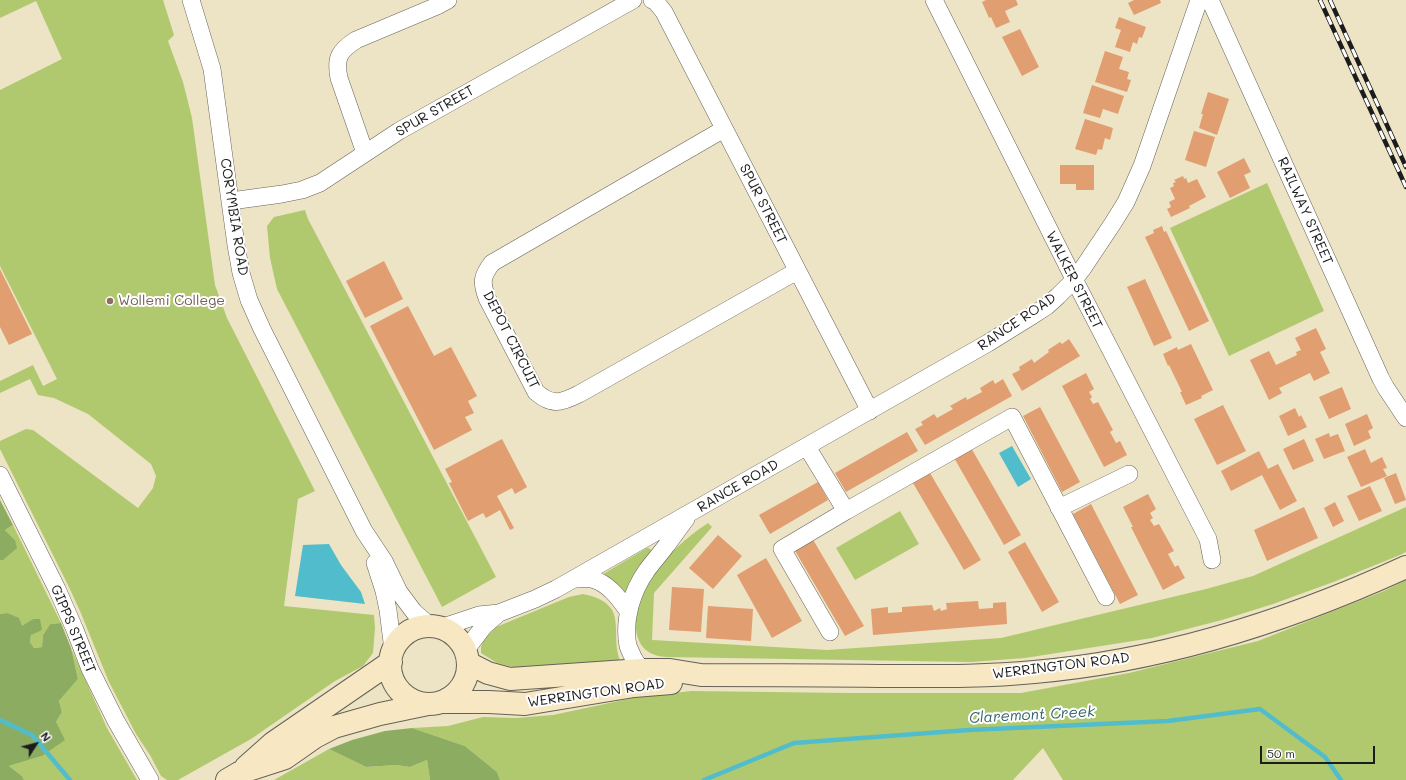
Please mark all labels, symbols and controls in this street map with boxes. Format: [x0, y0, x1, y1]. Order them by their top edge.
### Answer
street label: SPUR STREET [393, 82, 477, 140]
street label: RAILWAY STREET [1274, 154, 1336, 268]
street label: CORYMBIA ROAD [216, 157, 252, 277]
street label: SPUR STREET [736, 161, 790, 247]
street label: WALKER STREET [1042, 228, 1106, 332]
street label: DEPOT CIRCUIT [479, 288, 543, 392]
street label: RANCE ROAD [975, 290, 1059, 354]
place label: Wollemi College [118, 293, 225, 309]
marker: Wollemi College [105, 296, 115, 306]
street label: RANCE ROAD [694, 456, 782, 516]
street label: GIPPS STREET [47, 582, 99, 676]
street label: WERRINGTON ROAD [991, 649, 1131, 683]
street label: WERRINGTON ROAD [526, 675, 666, 711]
water label: Claremont Creek [969, 703, 1095, 727]
north arrow [16, 724, 56, 764]
text: N [38, 729, 55, 744]
scale bar [1262, 738, 1377, 764]
text: 50 m [1267, 745, 1295, 761]

